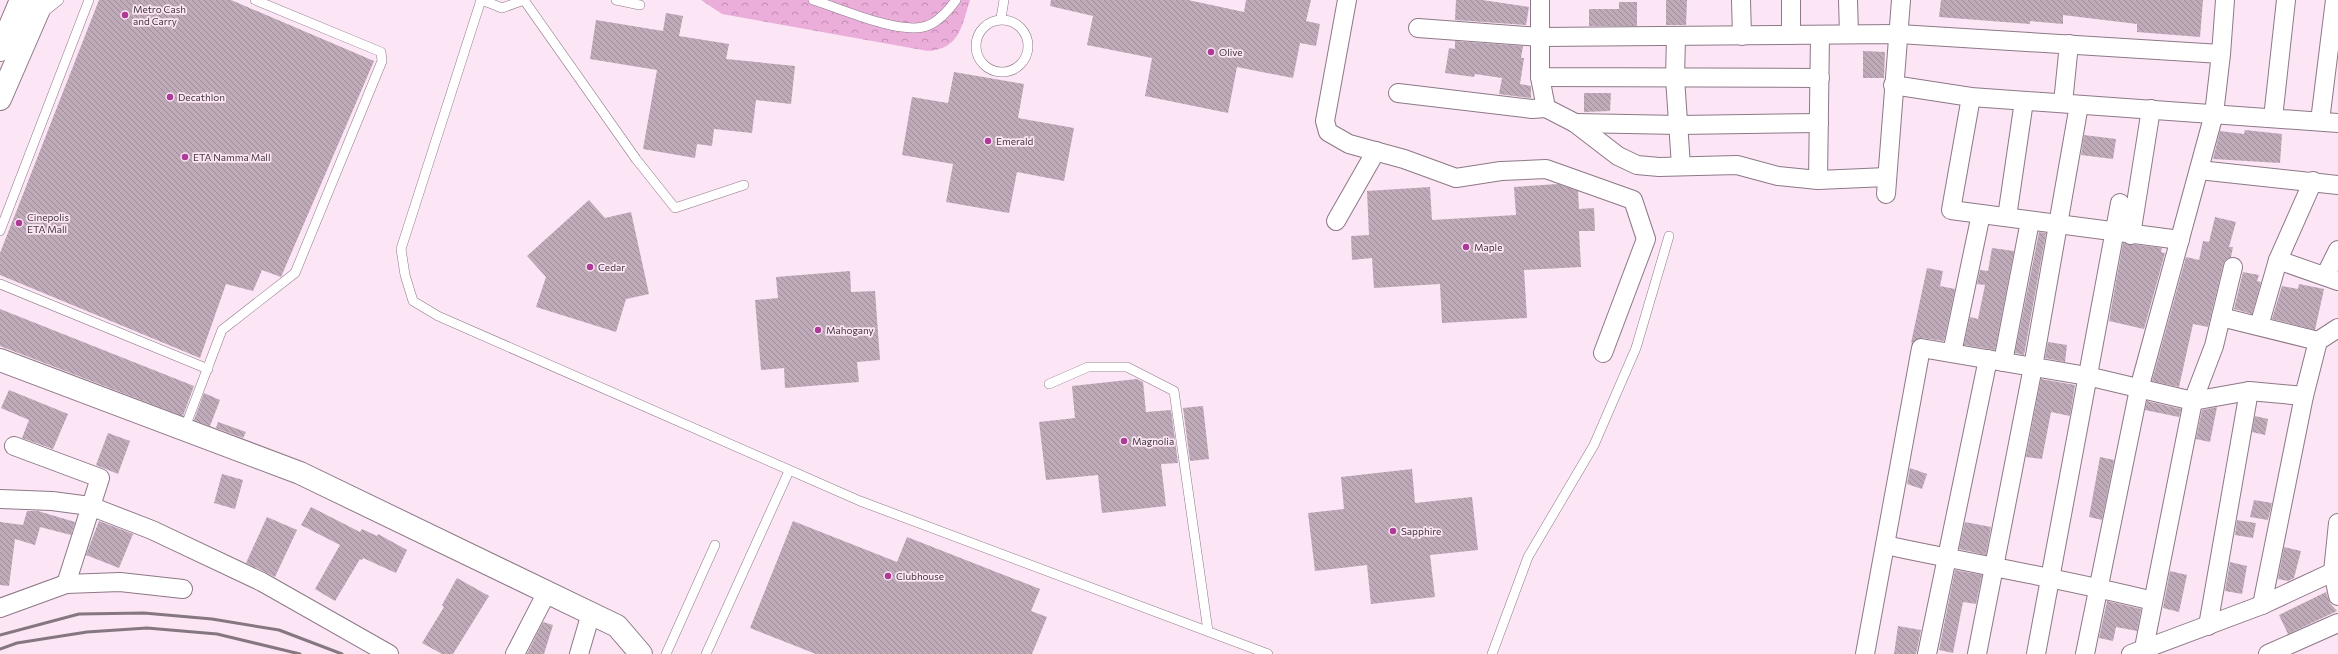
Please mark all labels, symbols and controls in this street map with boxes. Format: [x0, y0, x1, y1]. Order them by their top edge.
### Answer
place label: Metro Cash and Carry [133, 3, 186, 27]
marker: Metro Cash and Carry [120, 10, 130, 20]
place label: Olive [1219, 46, 1243, 58]
marker: Olive [1206, 47, 1216, 57]
place label: Decathlon [178, 91, 225, 103]
marker: Decathlon [165, 92, 175, 102]
place label: Emerald [996, 135, 1034, 147]
marker: Emerald [983, 136, 993, 146]
place label: ETA Namma Mall [193, 151, 270, 163]
marker: ETA Namma Mall [180, 152, 190, 162]
place label: Cinepolis ETA Mall [27, 211, 69, 235]
marker: Cinepolis ETA Mall [14, 218, 24, 228]
place label: Maple [1474, 241, 1502, 253]
marker: Maple [1461, 242, 1471, 252]
place label: Cedar [598, 261, 625, 273]
marker: Cedar [585, 262, 595, 272]
place label: Mahogany [826, 324, 874, 336]
marker: Mahogany [813, 325, 823, 335]
place label: Magnolia [1132, 435, 1174, 447]
marker: Magnolia [1119, 436, 1129, 446]
place label: Sapphire [1401, 525, 1441, 537]
marker: Sapphire [1388, 526, 1398, 536]
place label: Clubhouse [896, 570, 944, 582]
marker: Clubhouse [883, 571, 893, 581]

